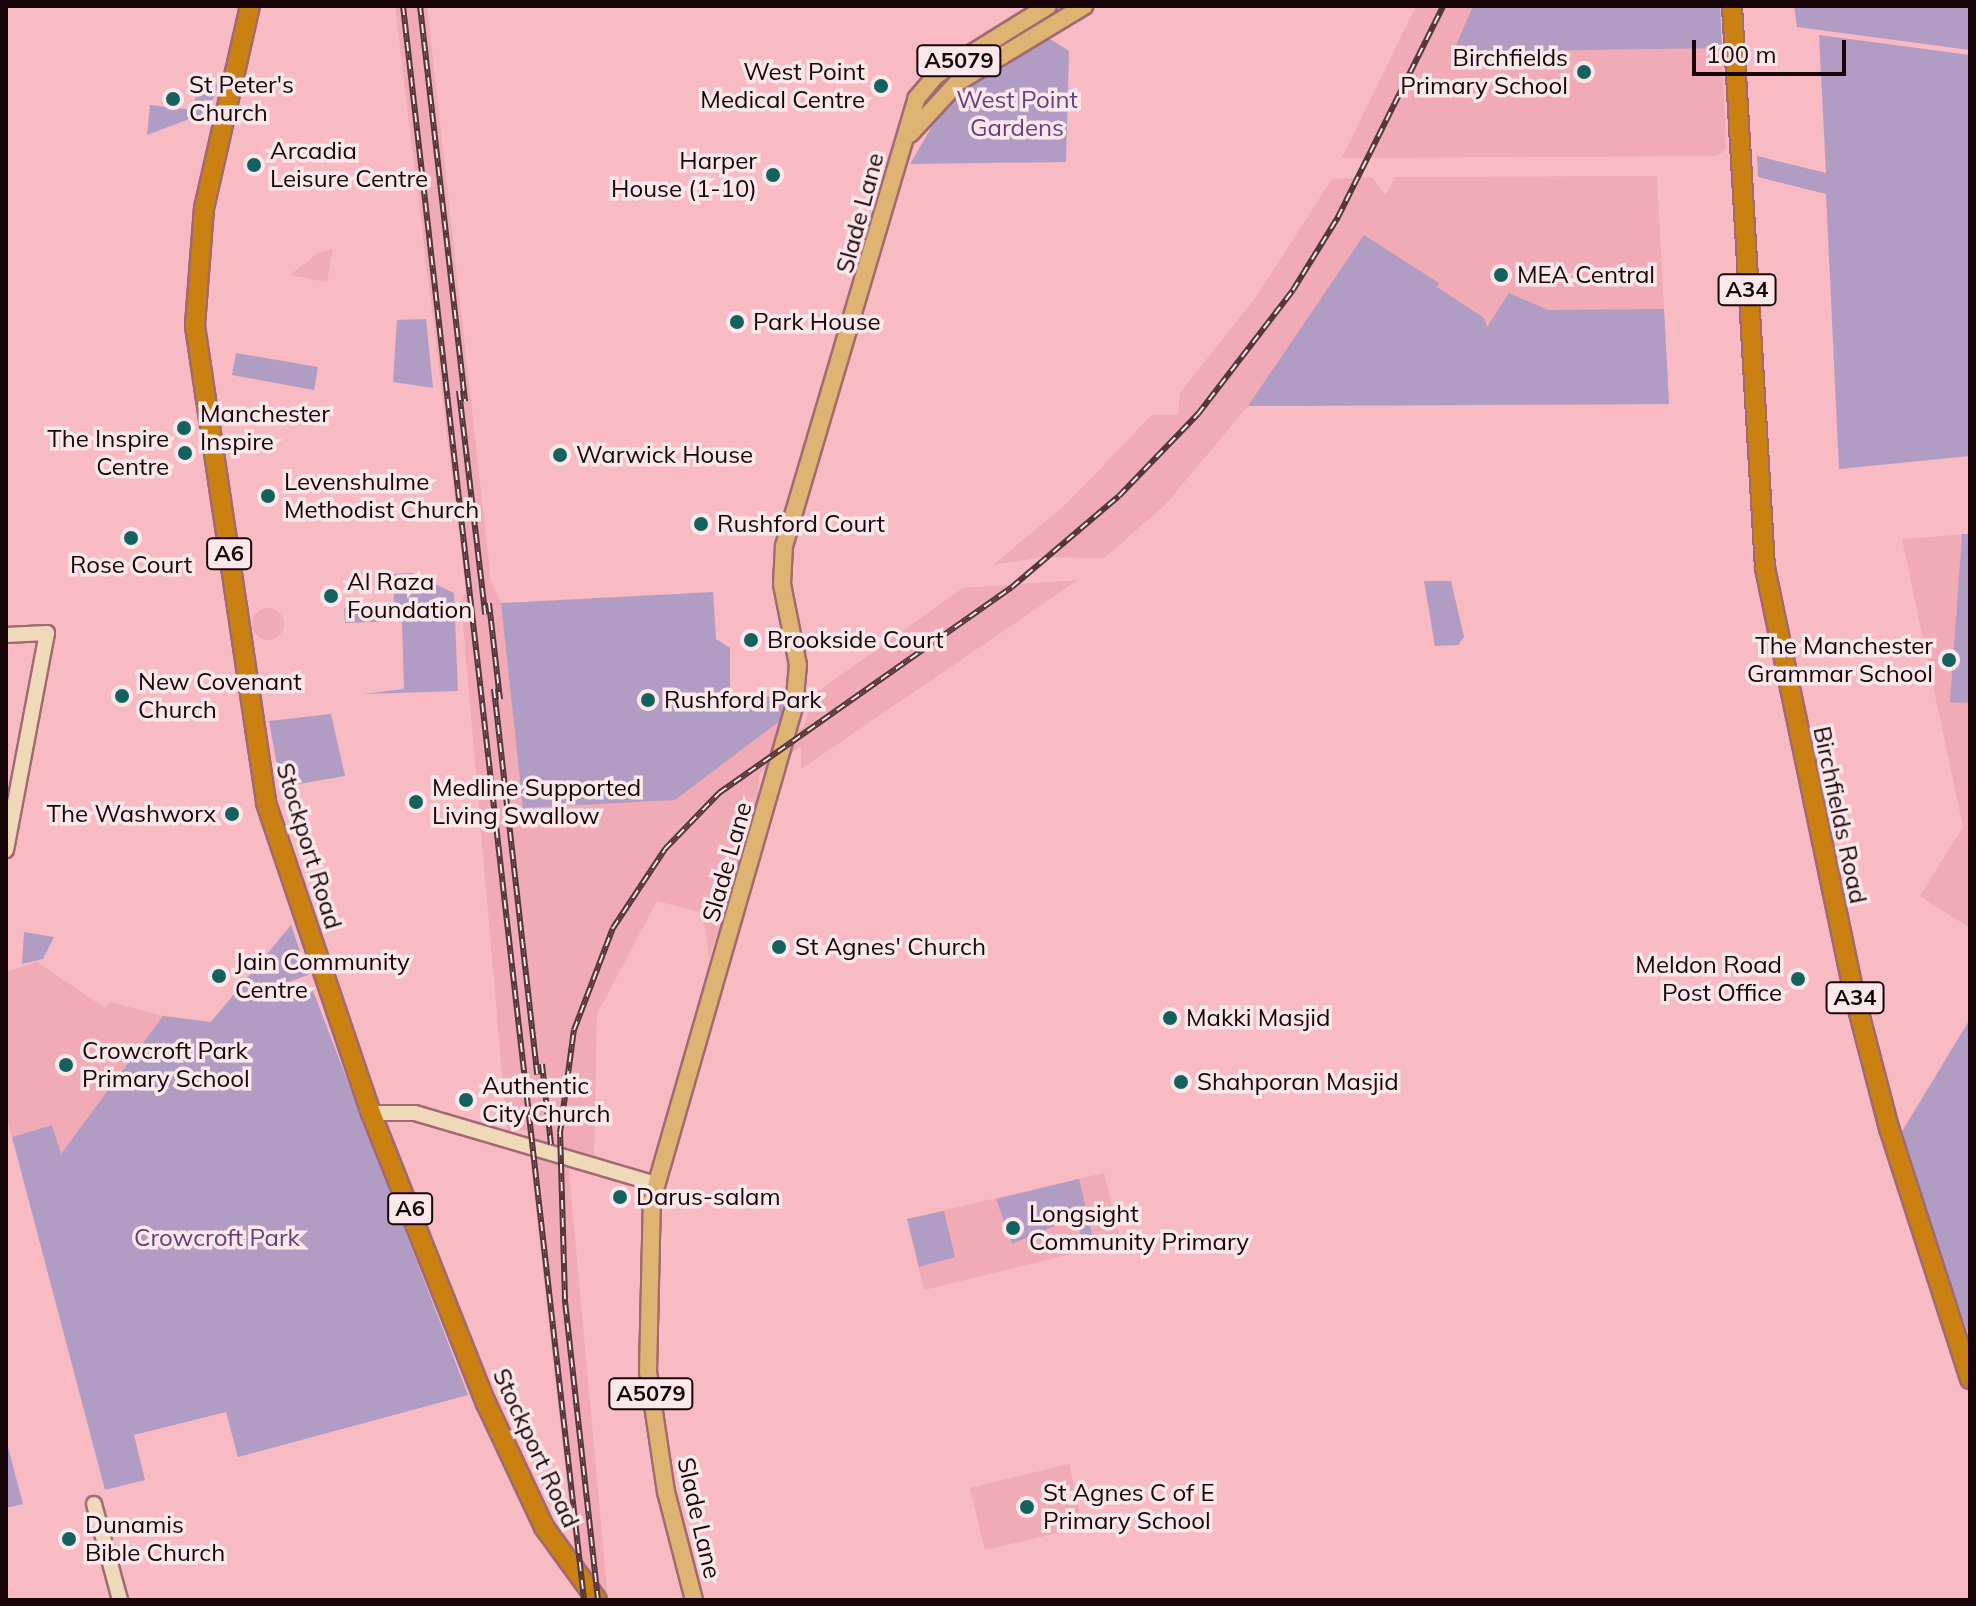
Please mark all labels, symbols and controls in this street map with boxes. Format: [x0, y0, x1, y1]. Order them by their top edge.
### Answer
scale bar [1696, 24, 1850, 74]
text: 100 m [1706, 39, 1777, 69]
road number: A5079 [915, 43, 1003, 79]
place label: Birchfields Primary School [1400, 44, 1568, 100]
place label: West Point Medical Centre [700, 58, 865, 114]
marker: Birchfields Primary School [1575, 63, 1593, 81]
place label: St Peter's Church [189, 71, 294, 127]
marker: West Point Medical Centre [872, 77, 890, 95]
park label: West Point Gardens [956, 86, 1078, 142]
marker: St Peter's Church [164, 90, 182, 108]
place label: Arcadia Leisure Centre [270, 137, 428, 193]
place label: Harper House (1-10) [611, 147, 757, 203]
street label: Slade Lane [830, 150, 890, 276]
marker: Arcadia Leisure Centre [245, 156, 263, 174]
marker: Harper House (1-10) [764, 166, 782, 184]
place label: MEA Central [1517, 261, 1655, 289]
marker: MEA Central [1492, 266, 1510, 284]
road number: A34 [1717, 272, 1777, 308]
place label: Park House [753, 308, 881, 336]
marker: Park House [728, 313, 746, 331]
place label: Manchester Inspire [200, 400, 330, 456]
marker: Manchester Inspire [175, 419, 193, 437]
place label: The Inspire Centre [47, 425, 169, 481]
place label: Warwick House [576, 441, 753, 469]
marker: The Inspire Centre [176, 444, 194, 462]
marker: Warwick House [551, 446, 569, 464]
place label: Levenshulme Methodist Church [284, 468, 479, 524]
marker: Levenshulme Methodist Church [259, 487, 277, 505]
place label: Rushford Court [717, 510, 885, 538]
marker: Rushford Court [692, 515, 710, 533]
marker: Rose Court [122, 529, 140, 547]
road number: A6 [205, 536, 253, 572]
place label: Rose Court [70, 551, 192, 579]
place label: Al Raza Foundation [347, 568, 472, 624]
marker: Al Raza Foundation [322, 587, 340, 605]
place label: Brookside Court [767, 626, 944, 654]
marker: Brookside Court [742, 631, 760, 649]
place label: The Manchester Grammar School [1747, 632, 1933, 688]
marker: The Manchester Grammar School [1940, 651, 1958, 669]
place label: New Covenant Church [138, 668, 302, 724]
place label: Rushford Park [664, 686, 822, 714]
marker: New Covenant Church [113, 687, 131, 705]
marker: Rushford Park [639, 691, 657, 709]
street label: Birchfields Road [1807, 724, 1873, 906]
street label: Stockport Road [270, 760, 348, 932]
place label: Medline Supported Living Swallow [432, 774, 641, 830]
marker: Medline Supported Living Swallow [407, 793, 425, 811]
street label: Slade Lane [696, 799, 758, 925]
place label: The Washworx [47, 800, 216, 828]
marker: The Washworx [223, 805, 241, 823]
place label: St Agnes' Church [795, 933, 986, 961]
marker: St Agnes' Church [770, 938, 788, 956]
place label: Jain Community Centre [235, 948, 410, 1004]
place label: Meldon Road Post Office [1635, 951, 1782, 1007]
marker: Jain Community Centre [210, 967, 228, 985]
marker: Meldon Road Post Office [1789, 970, 1807, 988]
road number: A34 [1825, 980, 1885, 1016]
place label: Makki Masjid [1186, 1004, 1330, 1032]
marker: Makki Masjid [1161, 1009, 1179, 1027]
place label: Crowcroft Park Primary School [82, 1037, 250, 1093]
marker: Crowcroft Park Primary School [57, 1056, 75, 1074]
place label: Shahporan Masjid [1197, 1068, 1399, 1096]
place label: Authentic City Church [482, 1072, 611, 1128]
marker: Shahporan Masjid [1172, 1073, 1190, 1091]
marker: Authentic City Church [457, 1091, 475, 1109]
place label: Darus-salam [636, 1183, 781, 1211]
marker: Darus-salam [611, 1188, 629, 1206]
road number: A6 [386, 1191, 434, 1227]
place label: Longsight Community Primary [1029, 1200, 1249, 1256]
marker: Longsight Community Primary [1004, 1219, 1022, 1237]
park label: Crowcroft Park [134, 1224, 300, 1252]
street label: Stockport Road [487, 1364, 585, 1532]
road number: A5079 [607, 1376, 695, 1412]
street label: Slade Lane [671, 1455, 727, 1581]
place label: St Agnes C of E Primary School [1043, 1479, 1215, 1535]
marker: St Agnes C of E Primary School [1018, 1498, 1036, 1516]
place label: Dunamis Bible Church [85, 1511, 225, 1567]
marker: Dunamis Bible Church [60, 1530, 78, 1548]

